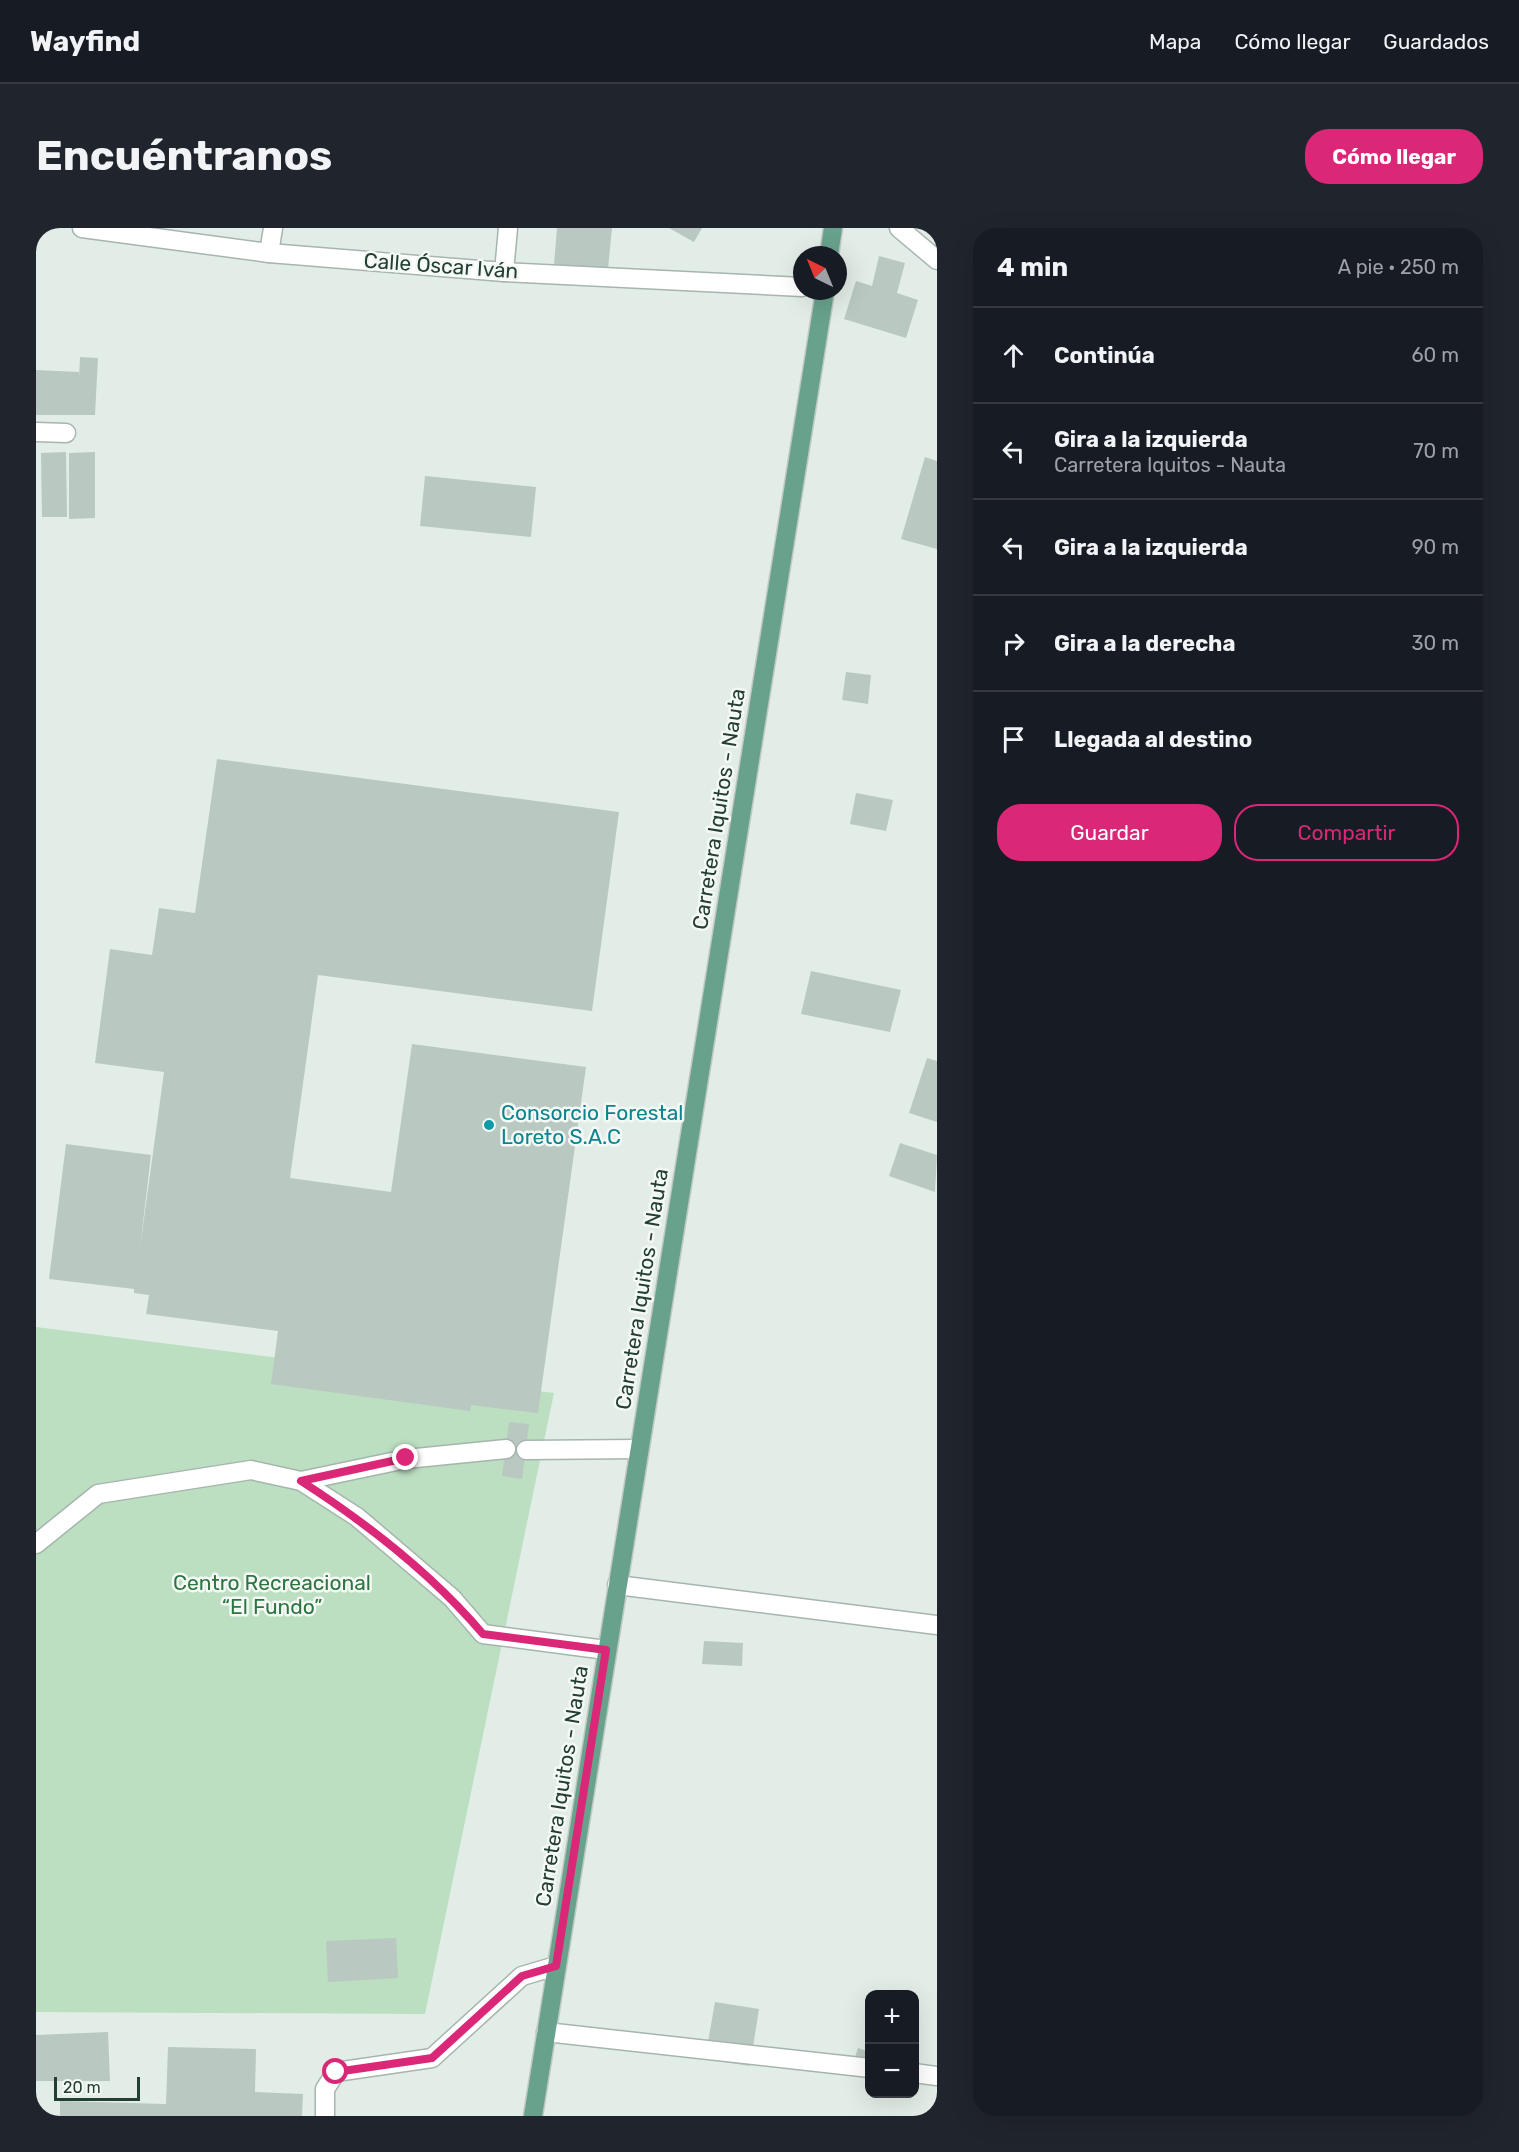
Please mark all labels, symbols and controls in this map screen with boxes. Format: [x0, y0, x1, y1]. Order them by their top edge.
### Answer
text: Wayfind [30, 25, 140, 58]
text: Mapa [1149, 29, 1201, 54]
text: Cómo llegar [1234, 29, 1350, 54]
text: Guardados [1383, 29, 1489, 54]
button: Cómo llegar [1305, 129, 1483, 184]
text: Encuéntranos [36, 131, 332, 181]
north arrow [793, 246, 847, 300]
street label: Calle Óscar Iván [363, 248, 519, 283]
text: 4 min [997, 252, 1068, 283]
text: A pie · 250 m [1338, 255, 1459, 279]
icon: ahead [997, 339, 1030, 372]
text: Continúa [1054, 342, 1155, 369]
text: 60 m [1412, 343, 1459, 367]
text: Gira a la izquierda [1054, 426, 1248, 453]
icon: left [997, 435, 1030, 468]
text: 70 m [1413, 439, 1459, 463]
text: Carretera Iquitos - Nauta [1054, 453, 1286, 477]
icon: left [997, 531, 1030, 564]
text: Gira a la izquierda [1054, 534, 1248, 561]
text: 90 m [1412, 535, 1459, 559]
icon: right [997, 627, 1030, 660]
text: Gira a la derecha [1054, 630, 1235, 657]
text: 30 m [1412, 631, 1459, 655]
street label: Carretera Iquitos - Nauta [687, 687, 750, 931]
icon: arrive [997, 723, 1030, 756]
text: Llegada al destino [1054, 726, 1252, 753]
button: Guardar [997, 804, 1222, 861]
button: Compartir [1234, 804, 1459, 861]
place label: Consorcio Forestal Loreto S.A.C [501, 1100, 683, 1149]
marker: Consorcio Forestal Loreto S.A.C [482, 1118, 496, 1132]
street label: Carretera Iquitos - Nauta [610, 1167, 673, 1411]
route end [392, 1444, 418, 1470]
park label: Centro Recreacional “El Fundo” [173, 1570, 371, 1619]
street label: Carretera Iquitos - Nauta [530, 1664, 593, 1908]
map controls [865, 1990, 919, 2098]
button: + [865, 1990, 919, 2044]
button: − [865, 2044, 919, 2098]
route start [322, 2058, 348, 2084]
scale bar [54, 2074, 140, 2102]
text: 20 m [63, 2078, 101, 2097]

